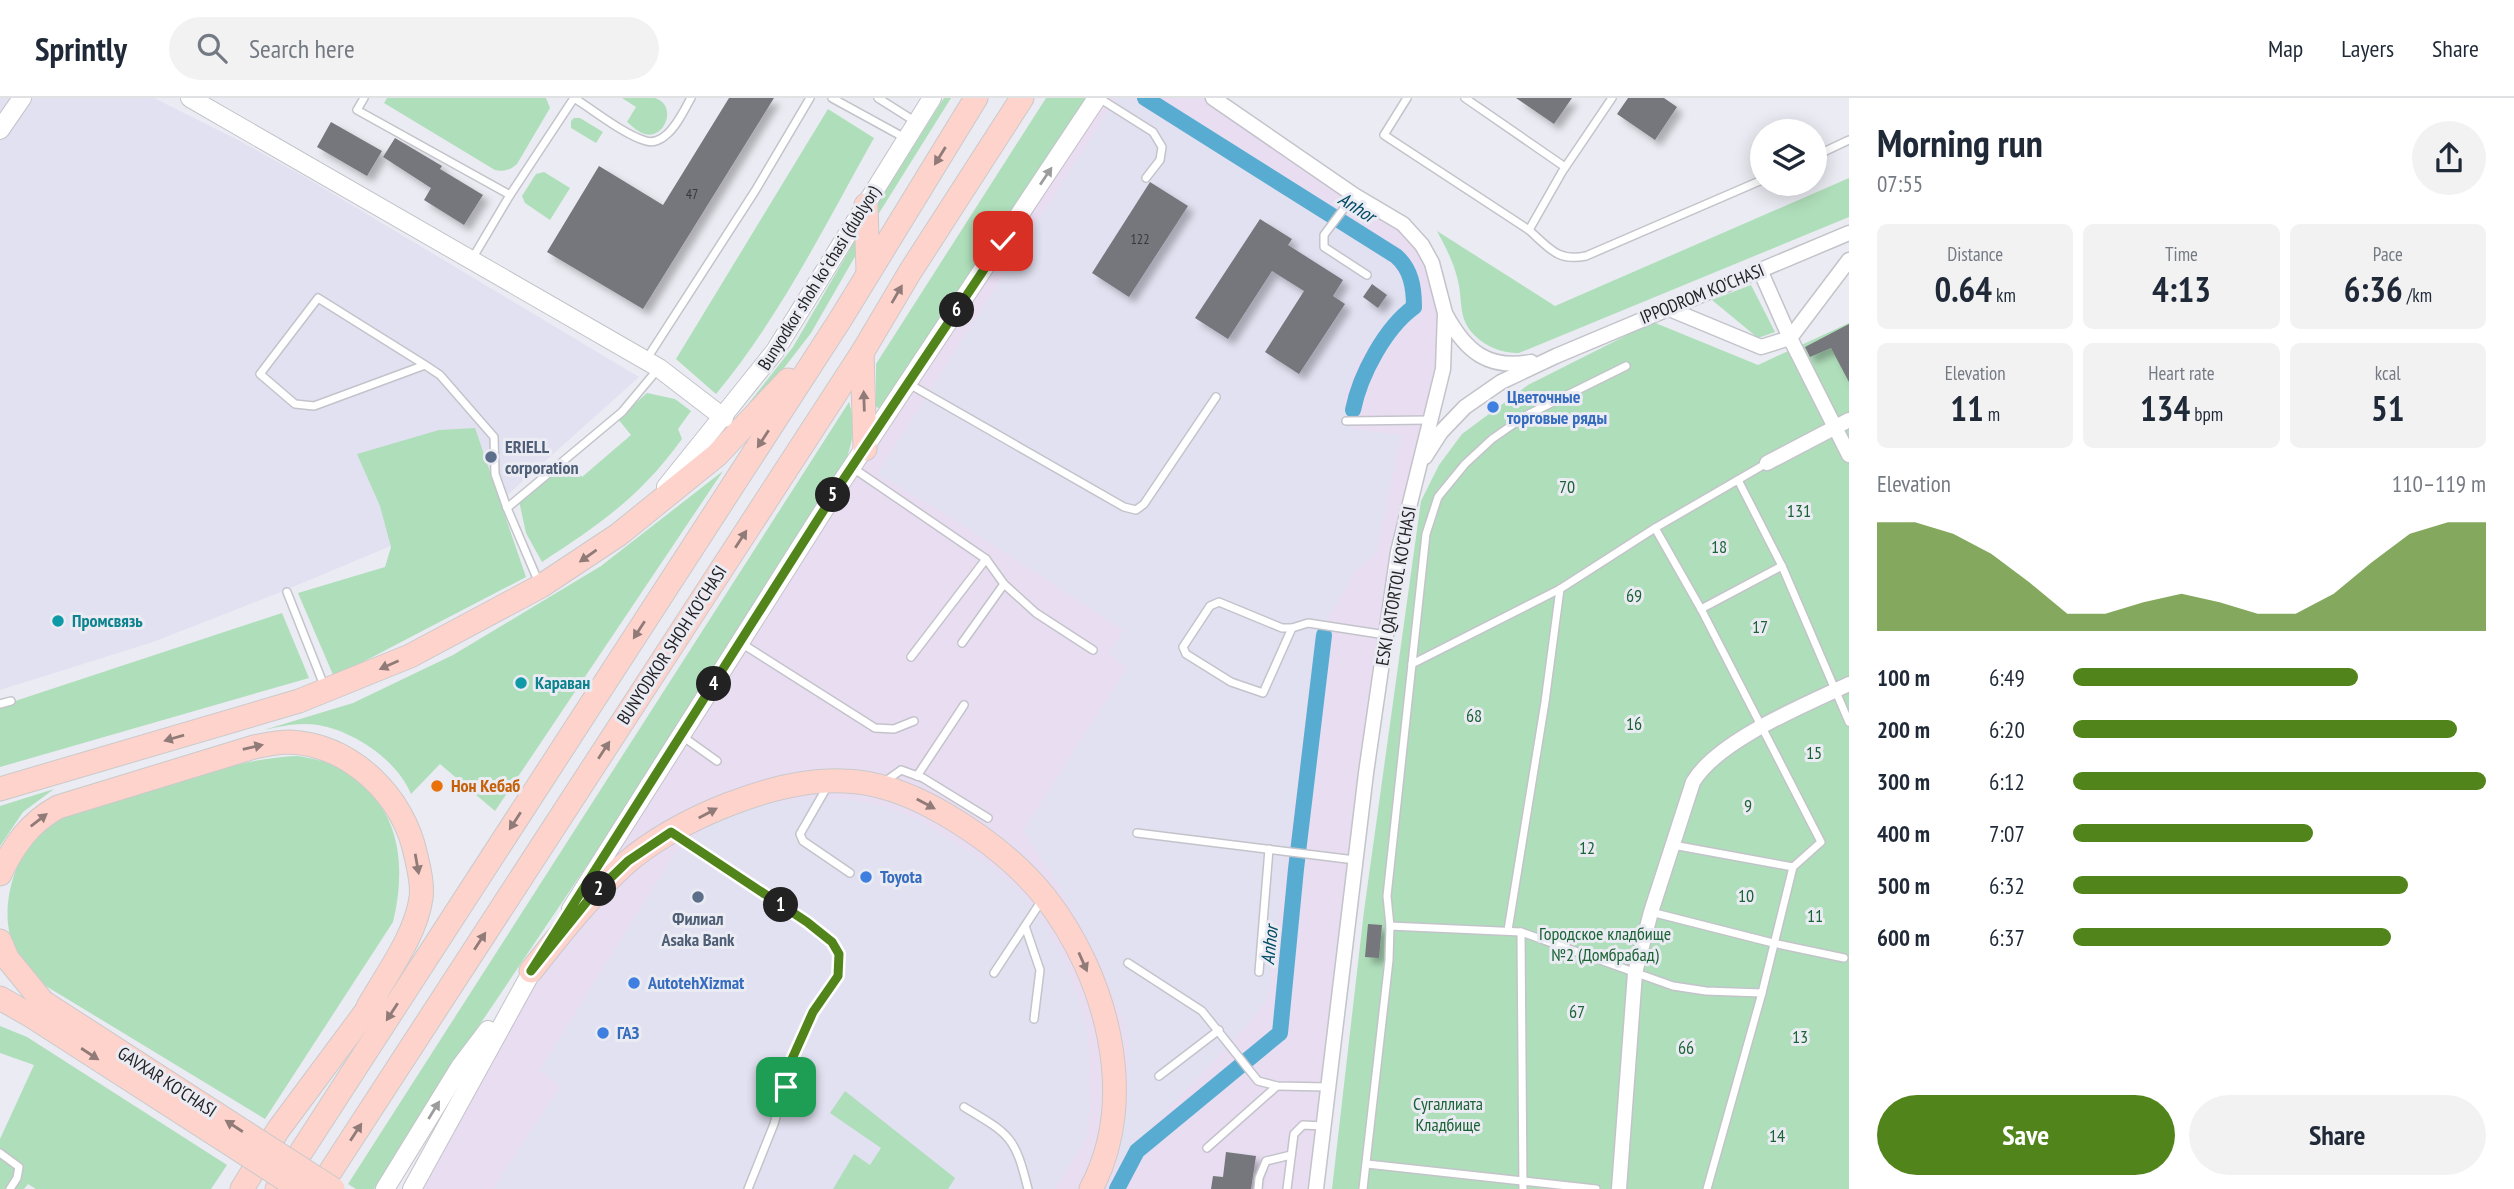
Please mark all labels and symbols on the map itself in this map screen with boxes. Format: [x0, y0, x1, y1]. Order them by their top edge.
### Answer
one-way arrow [934, 146, 947, 166]
one-way arrow [1039, 166, 1052, 185]
street label: Bunyodkor shoh koʻchasi (dublyor) [752, 181, 885, 374]
house number: 47 [686, 185, 698, 203]
water label: Anhor [1334, 186, 1382, 229]
pin [973, 211, 1033, 271]
house number: 122 [1131, 230, 1149, 248]
street label: IPPODROM KO'CHASI [1636, 258, 1767, 329]
one-way arrow [891, 285, 903, 304]
pin: 6 [940, 292, 974, 328]
place label: Цветочные торговые ряды [1507, 385, 1607, 429]
one-way arrow [858, 390, 869, 412]
marker: Цветочные торговые ряды [1485, 399, 1501, 415]
one-way arrow [756, 430, 769, 449]
place label: ERIELL corporation [505, 435, 579, 479]
marker: ERIELL corporation [483, 449, 499, 465]
park label: 70 [1559, 475, 1575, 498]
pin: 5 [816, 478, 850, 512]
park label: 131 [1787, 499, 1811, 522]
street label: ESKI QATORTOL KO'CHASI [1370, 505, 1421, 667]
one-way arrow [735, 529, 748, 549]
park label: 18 [1711, 535, 1727, 558]
one-way arrow [579, 549, 597, 563]
street label: BUNYODKOR SHOH KO'CHASI [612, 561, 732, 728]
park label: 69 [1626, 584, 1642, 607]
place label: Промсвязь [72, 609, 143, 632]
marker: Промсвязь [50, 613, 66, 629]
park label: 17 [1752, 615, 1768, 638]
one-way arrow [632, 621, 646, 639]
one-way arrow [379, 659, 399, 671]
pin: 4 [696, 666, 732, 702]
place label: Караван [535, 671, 590, 694]
marker: Караван [513, 675, 529, 691]
park label: 68 [1466, 704, 1482, 727]
park label: 16 [1626, 712, 1642, 735]
one-way arrow [163, 734, 184, 744]
one-way arrow [597, 741, 610, 760]
park label: 15 [1806, 741, 1822, 764]
one-way arrow [242, 742, 264, 753]
place label: Нон Кебаб [451, 774, 520, 797]
marker: Нон Кебаб [429, 778, 445, 794]
park label: 9 [1744, 794, 1752, 817]
one-way arrow [917, 798, 936, 810]
one-way arrow [698, 807, 718, 819]
one-way arrow [509, 811, 522, 831]
one-way arrow [29, 812, 47, 827]
park label: 12 [1579, 836, 1595, 859]
one-way arrow [412, 853, 423, 875]
place label: Toyota [880, 865, 922, 888]
marker: Toyota [858, 869, 874, 885]
pin: 2 [582, 872, 616, 906]
park label: 10 [1738, 884, 1754, 907]
pin: 1 [764, 888, 798, 922]
marker: Филиал Asaka Bank [690, 889, 706, 905]
park label: 11 [1807, 904, 1823, 927]
place label: Филиал Asaka Bank [660, 907, 735, 951]
water label: Anhor [1255, 922, 1283, 966]
park label: Городское кладбище №2 (Домбрабад) [1539, 922, 1671, 966]
one-way arrow [473, 932, 487, 950]
one-way arrow [1077, 952, 1089, 972]
place label: AutotehXizmat [647, 971, 745, 994]
marker: AutotehXizmat [626, 975, 642, 991]
park label: 67 [1569, 1000, 1585, 1023]
one-way arrow [385, 1002, 398, 1022]
place label: ГАЗ [617, 1021, 640, 1044]
marker: ГАЗ [595, 1025, 611, 1041]
park label: 13 [1792, 1025, 1808, 1048]
park label: 66 [1678, 1036, 1694, 1059]
street label: GAVXAR KO'CHASI [114, 1041, 221, 1122]
one-way arrow [81, 1047, 100, 1060]
pin [756, 1057, 816, 1117]
park label: Сугаллиата Кладбище [1413, 1092, 1483, 1136]
one-way arrow [427, 1101, 440, 1120]
one-way arrow [225, 1119, 244, 1132]
one-way arrow [349, 1122, 362, 1142]
park label: 14 [1769, 1124, 1785, 1147]

